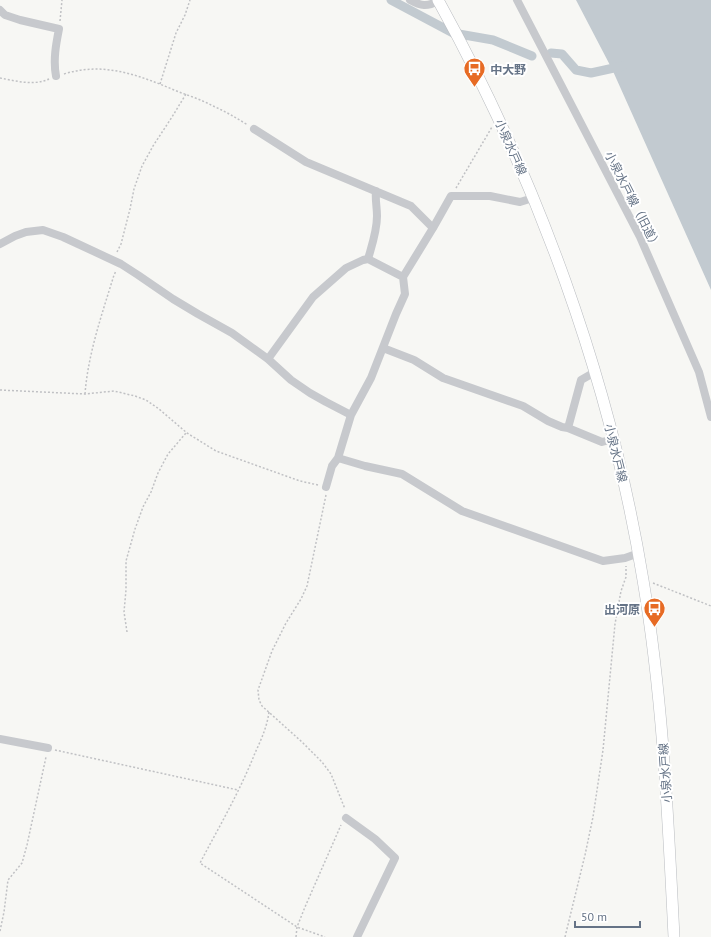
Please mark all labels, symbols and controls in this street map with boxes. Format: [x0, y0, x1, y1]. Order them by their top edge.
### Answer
bus stop icon: 中大野 [462, 56, 488, 89]
place label: 中大野 [490, 62, 526, 77]
street label: 小泉水戸線 [492, 117, 530, 177]
street label: 小泉水戸線（旧道） [602, 148, 664, 252]
street label: 小泉水戸線 [601, 422, 631, 484]
bus stop icon: 出河原 [642, 596, 668, 629]
place label: 出河原 [604, 602, 640, 617]
street label: 小泉水戸線 [655, 743, 675, 803]
scale bar [575, 903, 640, 929]
text: 50 m [581, 909, 607, 924]

